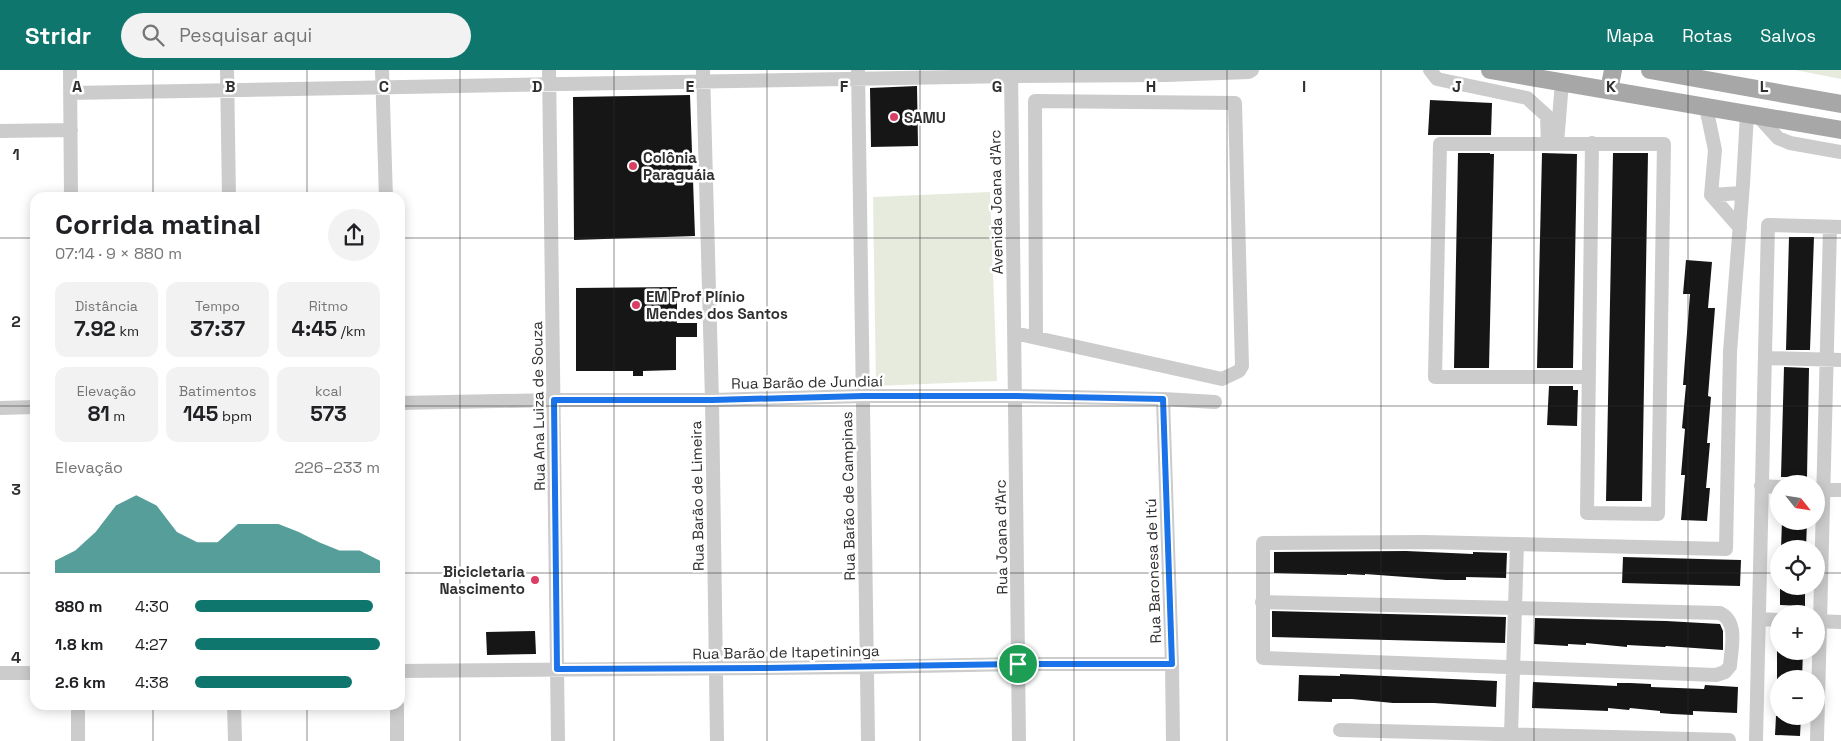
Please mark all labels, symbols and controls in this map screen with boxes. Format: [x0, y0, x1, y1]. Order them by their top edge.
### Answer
search box [121, 13, 471, 58]
text: Stridr [25, 20, 91, 51]
icon: search [139, 21, 167, 49]
text: Pesquisar aqui [179, 23, 312, 48]
text: Mapa [1606, 24, 1654, 47]
text: Rotas [1682, 24, 1732, 47]
text: Salvos [1760, 24, 1816, 47]
text: A [72, 76, 82, 97]
text: B [225, 76, 235, 97]
text: C [379, 76, 389, 97]
text: D [532, 76, 542, 97]
text: E [686, 76, 695, 97]
text: F [840, 76, 849, 97]
text: G [992, 76, 1002, 97]
text: H [1146, 76, 1156, 97]
text: I [1302, 76, 1306, 97]
text: J [1452, 76, 1462, 97]
text: K [1606, 76, 1616, 97]
text: L [1760, 76, 1769, 97]
place label: SAMU [904, 108, 946, 127]
marker: SAMU [888, 111, 900, 123]
street label: Avenida Joana d'Arc [985, 129, 1007, 275]
text: 1 [12, 144, 20, 165]
place label: Colônia Paraguáia [643, 148, 715, 184]
marker: Colônia Paraguáia [627, 160, 639, 172]
text: Corrida matinal [55, 206, 261, 242]
button: share [328, 209, 380, 261]
text: 07:14 · 9 × 880 m [55, 243, 182, 264]
place label: EM Prof Plínio Mendes dos Santos [646, 287, 788, 323]
text: Distância [75, 297, 138, 315]
text: Tempo [195, 297, 240, 315]
text: Ritmo [309, 297, 348, 315]
marker: EM Prof Plínio Mendes dos Santos [630, 299, 642, 311]
text: 2 [11, 311, 21, 332]
text: 7.92 [74, 315, 116, 342]
text: 37:37 [190, 315, 245, 342]
text: 4:45 [292, 315, 337, 342]
street label: Rua Ana Luiza de Souza [527, 321, 549, 491]
text: km [116, 322, 139, 340]
text: /km [337, 322, 365, 340]
street label: Rua Barão de Jundiaí [731, 371, 883, 393]
text: Elevação [77, 382, 136, 400]
text: Batimentos [179, 382, 256, 400]
text: kcal [315, 382, 342, 400]
text: 81 [88, 400, 110, 427]
text: 145 [183, 400, 218, 427]
text: 573 [310, 400, 347, 427]
text: m [110, 407, 125, 425]
text: bpm [218, 407, 252, 425]
street label: Rua Barão de Campinas [837, 411, 859, 581]
street label: Rua Barão de Limeira [686, 420, 708, 571]
text: Elevação [55, 457, 123, 478]
text: 226–233 m [294, 457, 380, 478]
north arrow [1770, 475, 1825, 530]
map controls [1770, 475, 1825, 725]
text: 3 [11, 479, 21, 500]
street label: Rua Joana d'Arc [990, 479, 1012, 595]
street label: Rua Baronesa de Itú [1141, 498, 1165, 644]
button: locate [1770, 540, 1825, 595]
place label: Bicicletaria Nascimento [439, 562, 525, 598]
marker: Bicicletaria Nascimento [529, 574, 541, 586]
text: 880 m [55, 596, 102, 617]
text: 4:30 [135, 596, 169, 617]
button: + [1770, 605, 1825, 660]
text: 1.8 km [55, 634, 103, 655]
text: 4:27 [135, 634, 168, 655]
street label: Rua Barão de Itapetininga [692, 641, 880, 663]
pin [997, 643, 1039, 685]
text: 4 [11, 647, 21, 668]
icon: arrive [1004, 650, 1032, 678]
button: − [1770, 670, 1825, 725]
text: 2.6 km [55, 672, 106, 693]
text: 4:38 [135, 672, 169, 693]

